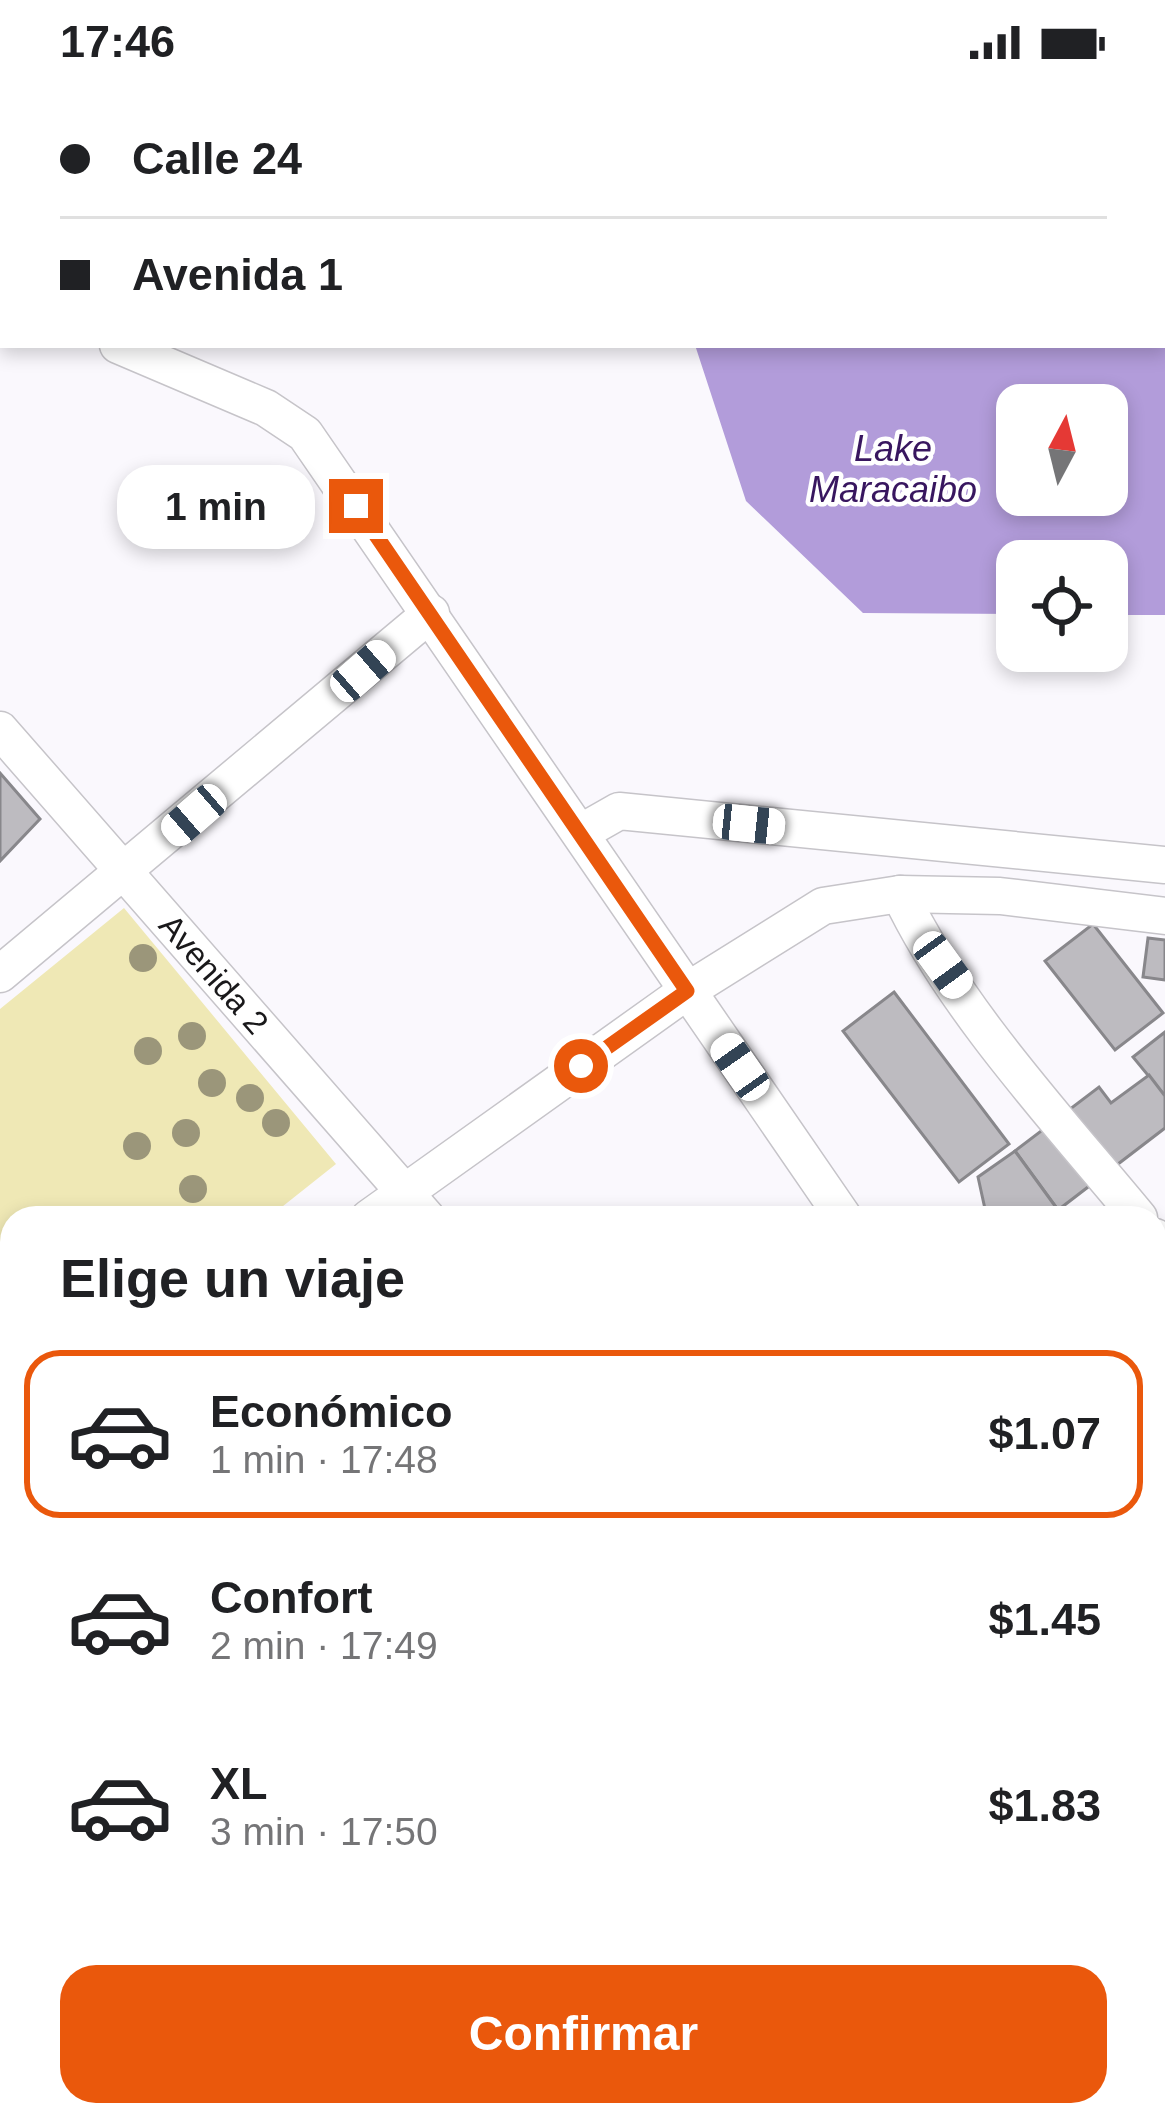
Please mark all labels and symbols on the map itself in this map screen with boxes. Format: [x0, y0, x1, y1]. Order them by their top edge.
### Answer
north arrow [996, 384, 1128, 516]
water label: Lake Maracaibo [809, 428, 977, 510]
callout: 1 min [116, 464, 314, 548]
route end [329, 479, 383, 533]
car [324, 634, 402, 708]
car [155, 778, 233, 852]
car [711, 802, 787, 846]
street label: Avenida 2 [152, 907, 276, 1041]
car [907, 925, 979, 1005]
car [705, 1027, 775, 1107]
route start [554, 1039, 608, 1093]

